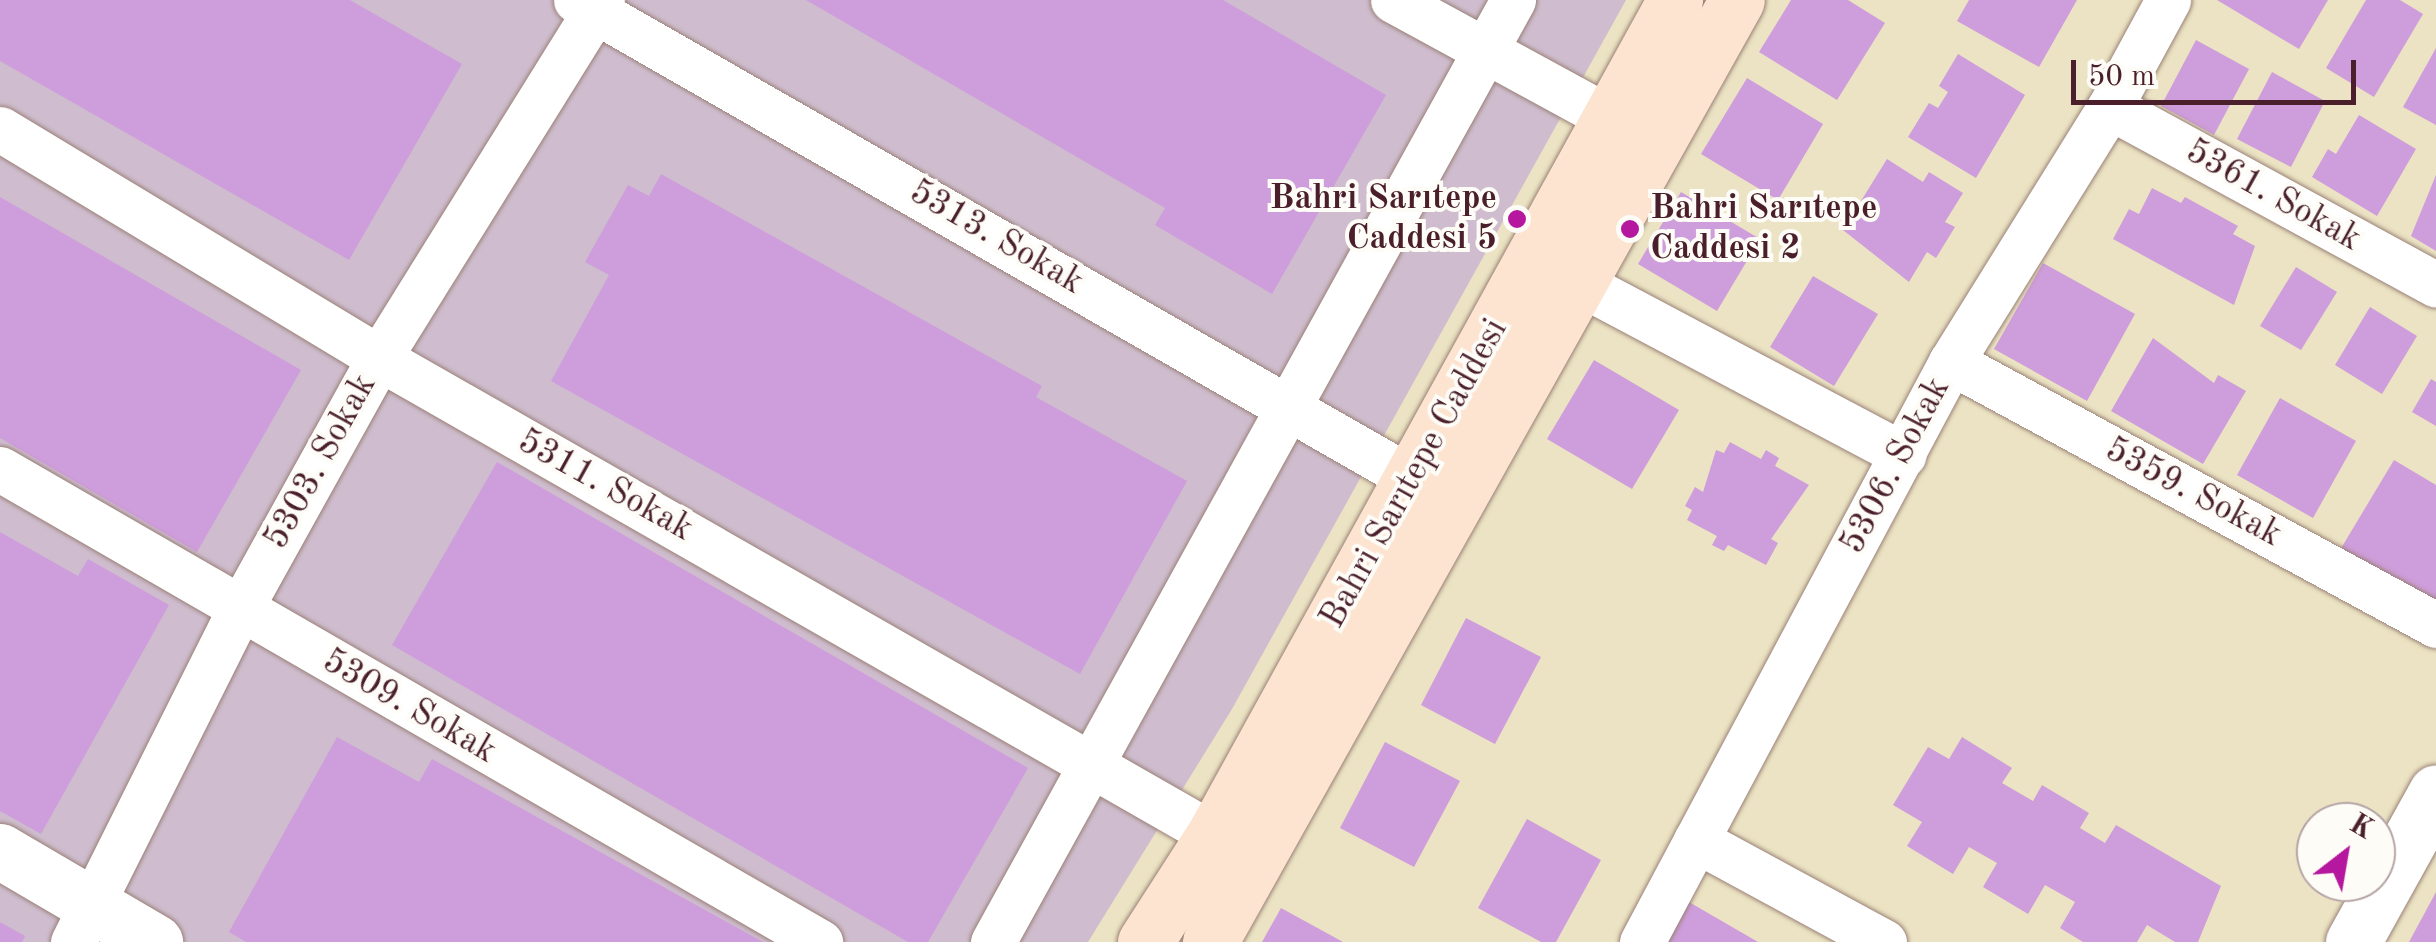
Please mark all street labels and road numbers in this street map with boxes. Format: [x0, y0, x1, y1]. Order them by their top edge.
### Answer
street label: 5361. Sokak [2178, 131, 2368, 261]
street label: 5313. Sokak [902, 171, 1090, 305]
street label: Bahri Sarıtepe Caddesi [1312, 312, 1518, 636]
street label: 5303. Sokak [256, 367, 386, 557]
street label: 5306. Sokak [1832, 371, 1960, 561]
street label: 5311. Sokak [510, 421, 700, 551]
street label: 5359. Sokak [2098, 429, 2288, 557]
street label: 5309. Sokak [315, 640, 503, 774]

